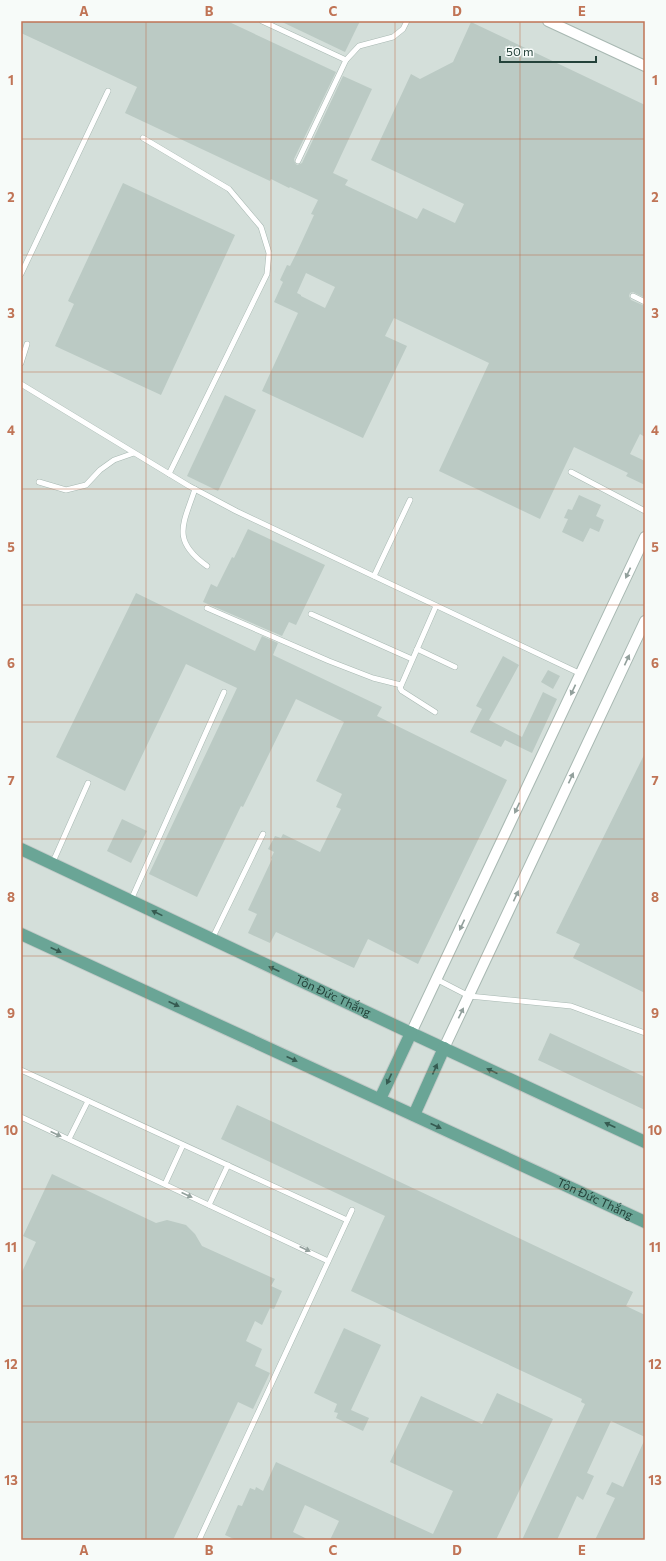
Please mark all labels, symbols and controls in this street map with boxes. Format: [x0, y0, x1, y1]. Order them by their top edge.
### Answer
text: A [79, 3, 89, 19]
text: B [205, 3, 214, 19]
text: C [329, 3, 338, 19]
text: D [452, 3, 462, 19]
text: E [578, 3, 586, 19]
scale bar [500, 38, 596, 64]
text: 50 m [506, 44, 534, 58]
text: 1 [8, 72, 14, 88]
text: 1 [652, 72, 658, 88]
text: 2 [7, 189, 15, 205]
text: 2 [651, 189, 659, 205]
text: 3 [7, 305, 15, 321]
text: 3 [651, 305, 659, 321]
text: 4 [7, 422, 15, 438]
text: 4 [651, 422, 659, 438]
text: 5 [7, 539, 15, 555]
text: 5 [651, 539, 659, 555]
one-way arrow [625, 567, 631, 578]
text: 6 [7, 655, 15, 671]
one-way arrow [624, 655, 630, 666]
text: 6 [651, 655, 659, 671]
one-way arrow [570, 685, 576, 696]
text: 7 [7, 772, 15, 788]
one-way arrow [568, 772, 574, 784]
text: 7 [651, 772, 659, 788]
one-way arrow [514, 802, 520, 813]
text: 8 [7, 889, 15, 905]
text: 8 [651, 889, 659, 905]
one-way arrow [513, 890, 519, 901]
one-way arrow [151, 910, 162, 916]
one-way arrow [459, 920, 465, 931]
one-way arrow [51, 947, 62, 953]
one-way arrow [268, 966, 280, 972]
street label: Tôn Đức Thắng [293, 971, 374, 1019]
one-way arrow [169, 1002, 181, 1008]
text: 9 [7, 1005, 15, 1021]
text: 9 [651, 1005, 659, 1021]
one-way arrow [458, 1008, 464, 1019]
one-way arrow [287, 1056, 298, 1062]
one-way arrow [432, 1063, 438, 1075]
one-way arrow [486, 1068, 497, 1074]
one-way arrow [386, 1073, 392, 1085]
text: 10 [4, 1122, 19, 1138]
one-way arrow [604, 1122, 615, 1128]
text: 10 [648, 1122, 663, 1138]
one-way arrow [430, 1123, 441, 1129]
one-way arrow [51, 1131, 62, 1137]
street label: Tôn Đức Thắng [555, 1174, 636, 1222]
one-way arrow [181, 1192, 192, 1198]
text: 11 [5, 1239, 17, 1255]
text: 11 [649, 1239, 661, 1255]
one-way arrow [299, 1247, 311, 1253]
text: 12 [4, 1356, 18, 1372]
text: 12 [648, 1356, 662, 1372]
text: 13 [4, 1472, 18, 1488]
text: 13 [648, 1472, 662, 1488]
text: A [79, 1542, 89, 1558]
text: B [205, 1542, 214, 1558]
text: C [329, 1542, 338, 1558]
text: D [452, 1542, 462, 1558]
text: E [578, 1542, 586, 1558]

